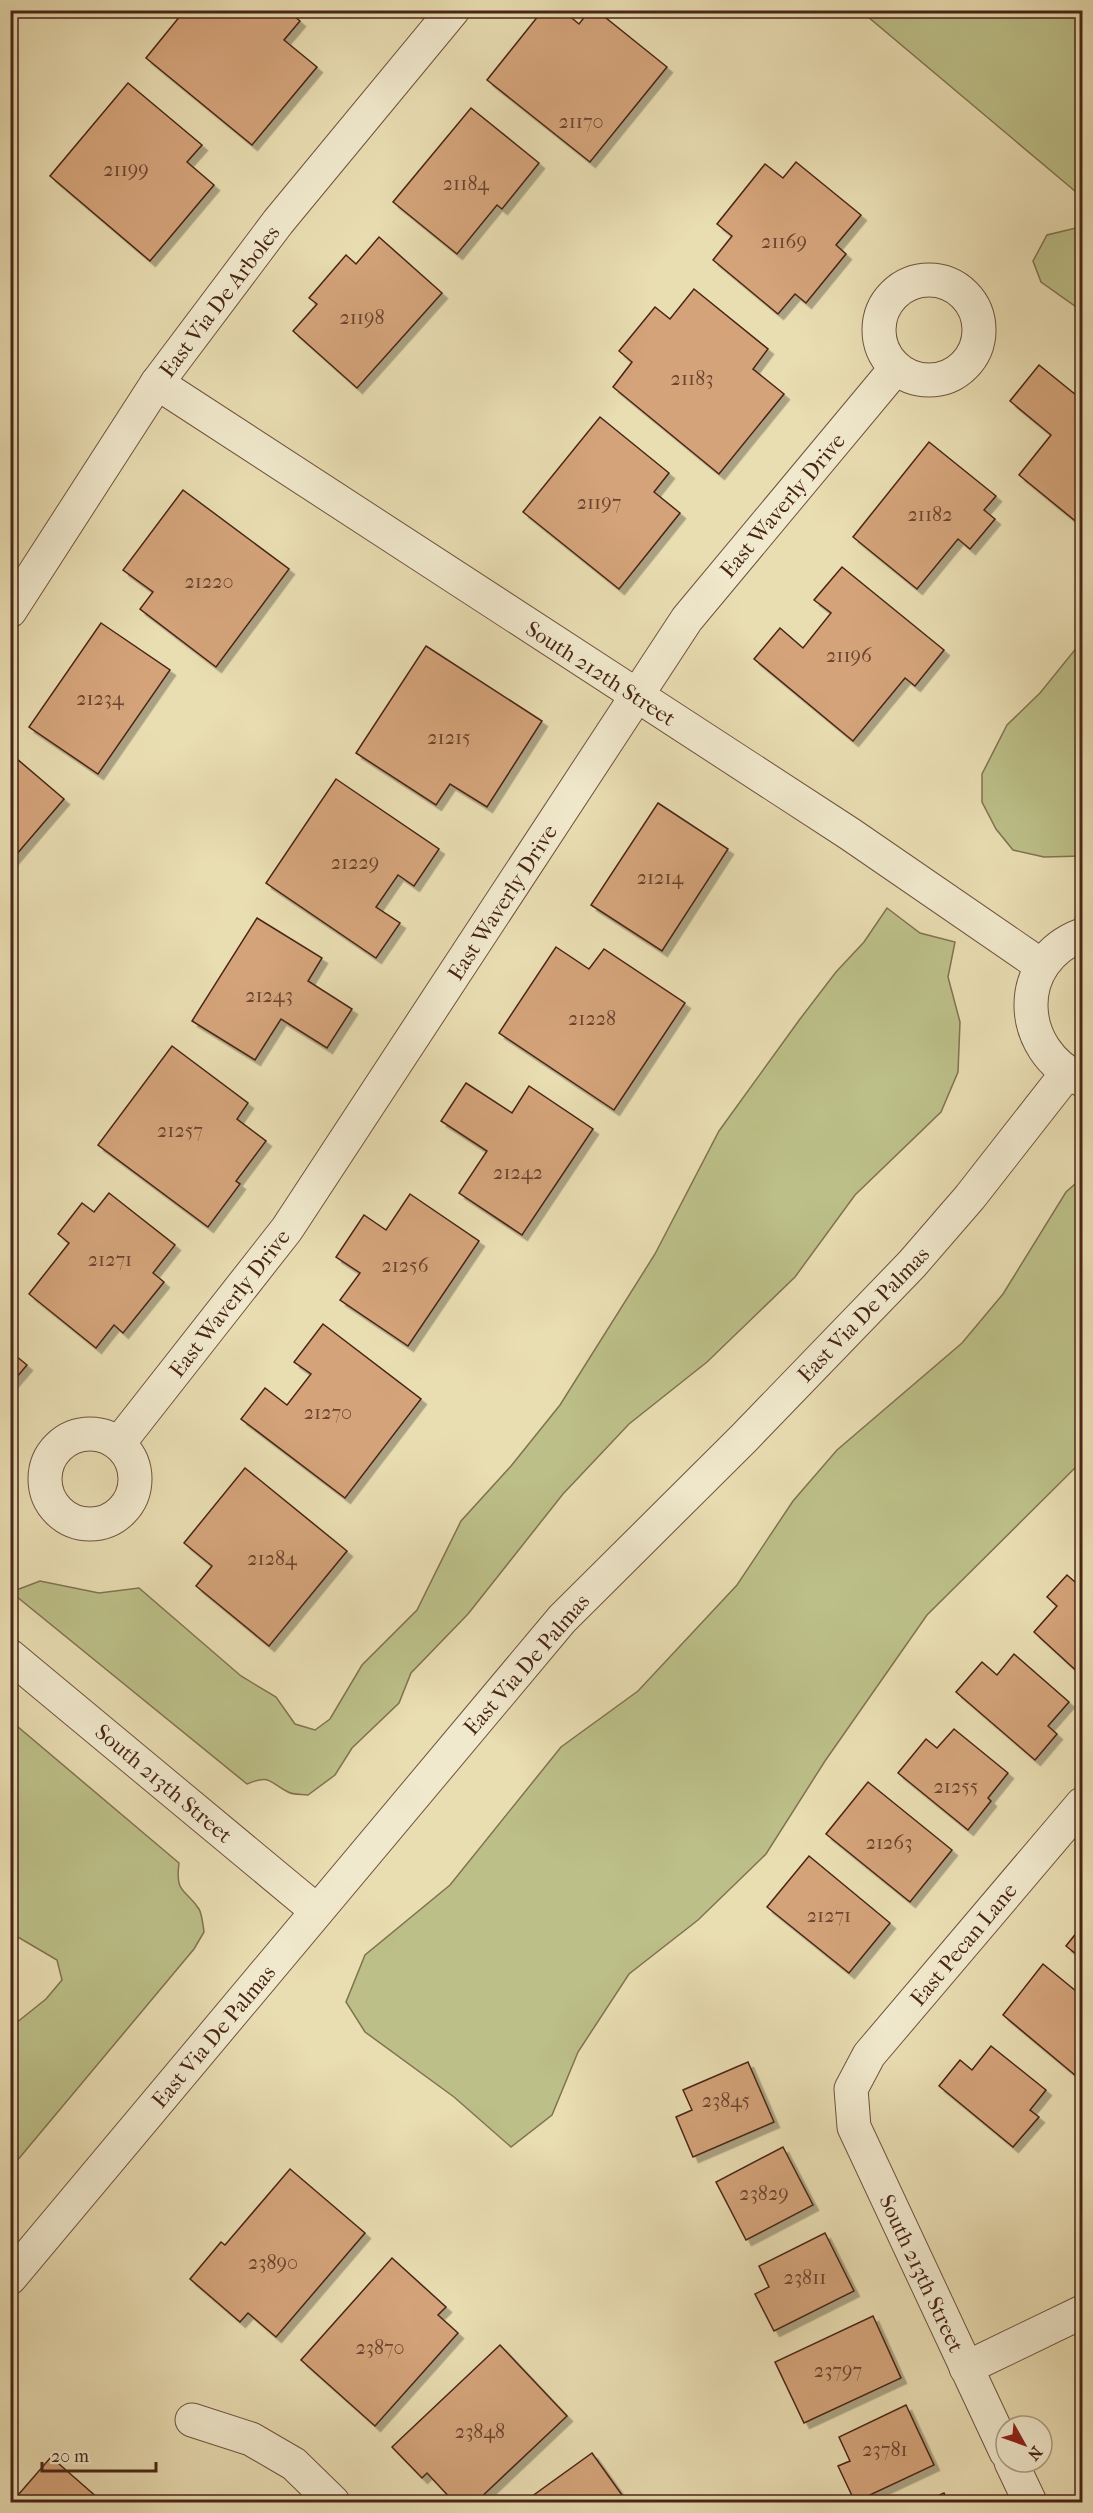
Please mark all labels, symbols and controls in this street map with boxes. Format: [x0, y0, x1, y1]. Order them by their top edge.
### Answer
house number: 21170 [558, 110, 604, 133]
house number: 21199 [103, 158, 149, 181]
house number: 21184 [443, 172, 490, 195]
street label: East Via De Arboles [154, 221, 285, 383]
house number: 21169 [761, 230, 807, 253]
house number: 21198 [339, 306, 385, 329]
house number: 21183 [671, 367, 713, 390]
street label: East Waverly Drive [715, 428, 851, 583]
house number: 21197 [577, 491, 622, 514]
house number: 21182 [908, 503, 952, 526]
house number: 21220 [184, 570, 234, 593]
street label: South 212th Street [521, 616, 680, 732]
house number: 21196 [826, 644, 872, 667]
house number: 21234 [76, 687, 125, 710]
house number: 21215 [427, 726, 471, 749]
street label: East Waverly Drive [443, 820, 563, 985]
house number: 21229 [331, 851, 379, 874]
house number: 21214 [637, 866, 685, 889]
house number: 21243 [245, 984, 293, 1007]
house number: 21228 [568, 1007, 616, 1030]
house number: 21257 [157, 1119, 203, 1142]
house number: 21242 [493, 1161, 543, 1184]
street label: East Waverly Drive [164, 1224, 296, 1383]
street label: East Via De Palmas [792, 1242, 935, 1388]
house number: 21271 [88, 1248, 132, 1271]
house number: 21256 [381, 1254, 429, 1277]
house number: 21270 [304, 1401, 352, 1424]
house number: 21284 [247, 1547, 298, 1570]
street label: East Via De Palmas [458, 1589, 595, 1740]
street label: South 213th Street [90, 1719, 237, 1849]
house number: 21255 [934, 1775, 978, 1798]
house number: 21263 [866, 1831, 912, 1854]
street label: East Pecan Lane [905, 1878, 1023, 2011]
house number: 21271 [807, 1904, 851, 1927]
street label: East Via De Palmas [147, 1960, 281, 2113]
house number: 23845 [702, 2089, 750, 2112]
house number: 23829 [739, 2182, 789, 2205]
street label: South 213th Street [873, 2191, 969, 2356]
house number: 23890 [248, 2251, 298, 2274]
house number: 23811 [784, 2266, 826, 2289]
house number: 23870 [355, 2336, 405, 2359]
house number: 23797 [814, 2359, 862, 2382]
north arrow [994, 2414, 1054, 2474]
house number: 23848 [455, 2420, 505, 2443]
scale bar [42, 2435, 156, 2473]
house number: 23781 [862, 2438, 908, 2461]
text: N [1023, 2443, 1046, 2465]
text: 20 m [51, 2446, 89, 2467]

